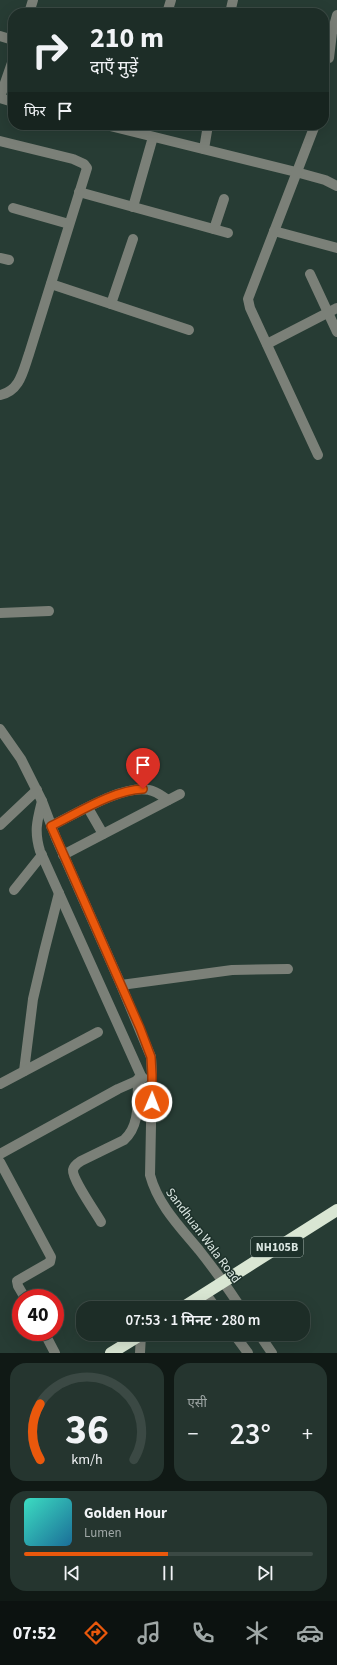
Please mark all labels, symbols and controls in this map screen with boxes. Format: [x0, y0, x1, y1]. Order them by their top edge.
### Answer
text: 210 m [90, 18, 164, 58]
icon: right [24, 24, 76, 76]
text: दाएँ मुड़ें [90, 55, 138, 80]
icon: arrive [54, 100, 76, 122]
text: फिर [24, 101, 46, 122]
pin [126, 748, 160, 789]
icon: arrive [132, 754, 154, 776]
position arrow [131, 1081, 173, 1123]
street label: Sandhuan Wala Road [161, 1184, 245, 1287]
road number: NH105B [251, 1237, 303, 1257]
speed limit sign: 40 [12, 1289, 64, 1341]
text: 07:53 · 1 मिनट · 280 m [125, 1310, 261, 1331]
text: एसी [188, 1394, 207, 1412]
text: 36 [65, 1400, 109, 1460]
text: 23° [230, 1413, 271, 1456]
text: − [188, 1418, 198, 1450]
text: + [302, 1418, 313, 1450]
text: km/h [71, 1449, 103, 1470]
text: Golden Hour [84, 1503, 167, 1524]
text: Lumen [84, 1524, 122, 1542]
icon: previous [61, 1562, 83, 1584]
icon: pause [157, 1562, 179, 1584]
icon: next [254, 1562, 276, 1584]
icon: directions [82, 1619, 110, 1647]
icon: music [135, 1619, 163, 1647]
icon: phone [189, 1619, 217, 1647]
icon: climate [243, 1619, 271, 1647]
icon: car [296, 1619, 324, 1647]
text: 07:52 [13, 1621, 56, 1646]

